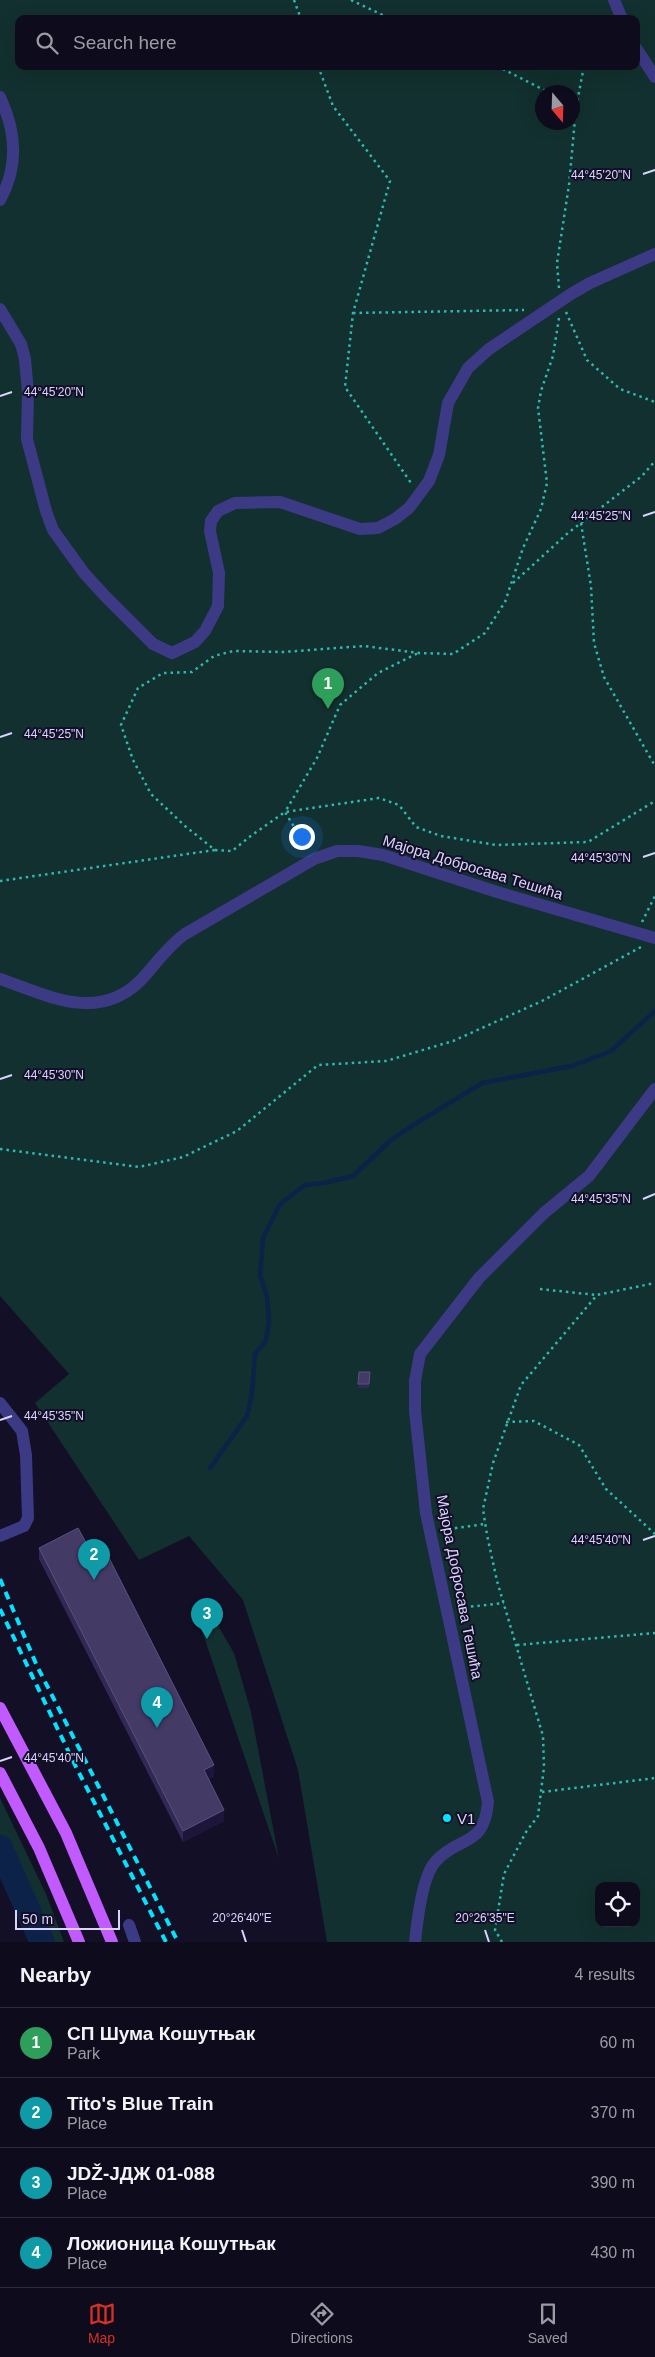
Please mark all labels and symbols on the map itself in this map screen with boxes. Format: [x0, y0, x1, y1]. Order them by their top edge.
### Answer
north arrow [535, 85, 580, 130]
text: 44°45'20"N [571, 168, 631, 182]
text: 44°45'20"N [24, 385, 84, 399]
text: 44°45'25"N [571, 509, 631, 523]
pin: 1 [312, 668, 344, 709]
text: 44°45'25"N [24, 727, 84, 741]
your location [289, 824, 315, 850]
street label: Мајора Добросава Тешића [381, 831, 566, 903]
text: 44°45'30"N [571, 851, 631, 865]
text: 44°45'30"N [24, 1068, 84, 1082]
text: 44°45'35"N [571, 1192, 631, 1206]
text: 44°45'35"N [24, 1409, 84, 1423]
street label: Мајора Добросава Тешића [434, 1493, 486, 1681]
text: 44°45'40"N [571, 1533, 631, 1547]
pin: 2 [78, 1539, 110, 1580]
pin: 3 [191, 1598, 223, 1639]
pin: 4 [141, 1687, 173, 1728]
text: 44°45'40"N [24, 1751, 84, 1765]
place label: V1 [457, 1810, 475, 1827]
marker: V1 [441, 1812, 453, 1824]
scale bar [15, 1907, 120, 1930]
text: 20°26'40"E [212, 1911, 272, 1925]
text: 20°26'35"E [455, 1911, 515, 1925]

